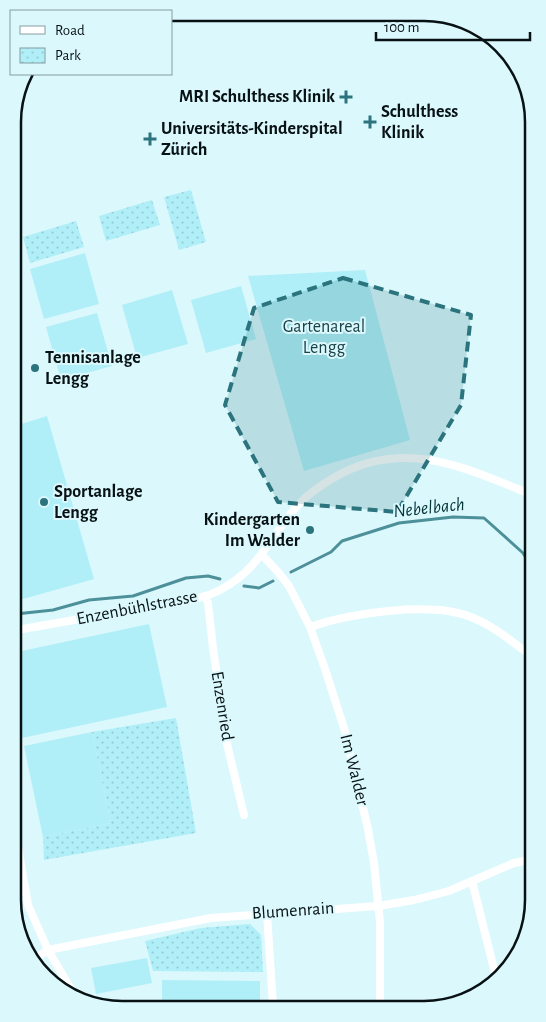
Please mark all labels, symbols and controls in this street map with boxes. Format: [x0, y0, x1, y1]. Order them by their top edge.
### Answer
legend [10, 10, 172, 75]
scale bar [376, 10, 530, 42]
text: 100 m [384, 20, 419, 35]
text: Road [55, 23, 85, 38]
text: Park [55, 48, 81, 63]
place label: MRI Schulthess Klinik [179, 88, 335, 106]
marker: MRI Schulthess Klinik [339, 90, 353, 104]
place label: Schulthess Klinik [381, 103, 458, 142]
marker: Schulthess Klinik [363, 115, 377, 129]
place label: Universitäts-Kinderspital Zürich [161, 120, 343, 159]
marker: Universitäts-Kinderspital Zürich [143, 132, 157, 146]
park label: Gartenareal Lengg [283, 318, 365, 357]
place label: Tennisanlage Lengg [45, 349, 141, 388]
marker: Tennisanlage Lengg [29, 362, 41, 374]
place label: Sportanlage Lengg [54, 483, 142, 522]
water label: Nebelbach [392, 495, 466, 521]
marker: Sportanlage Lengg [38, 496, 50, 508]
place label: Kindergarten Im Walder [203, 511, 301, 550]
marker: Kindergarten Im Walder [304, 524, 316, 536]
street label: Enzenbühlstrasse [75, 587, 199, 629]
street label: Enzenried [208, 670, 236, 742]
street label: Im Walder [336, 732, 372, 808]
street label: Blumenrain [251, 899, 335, 923]

